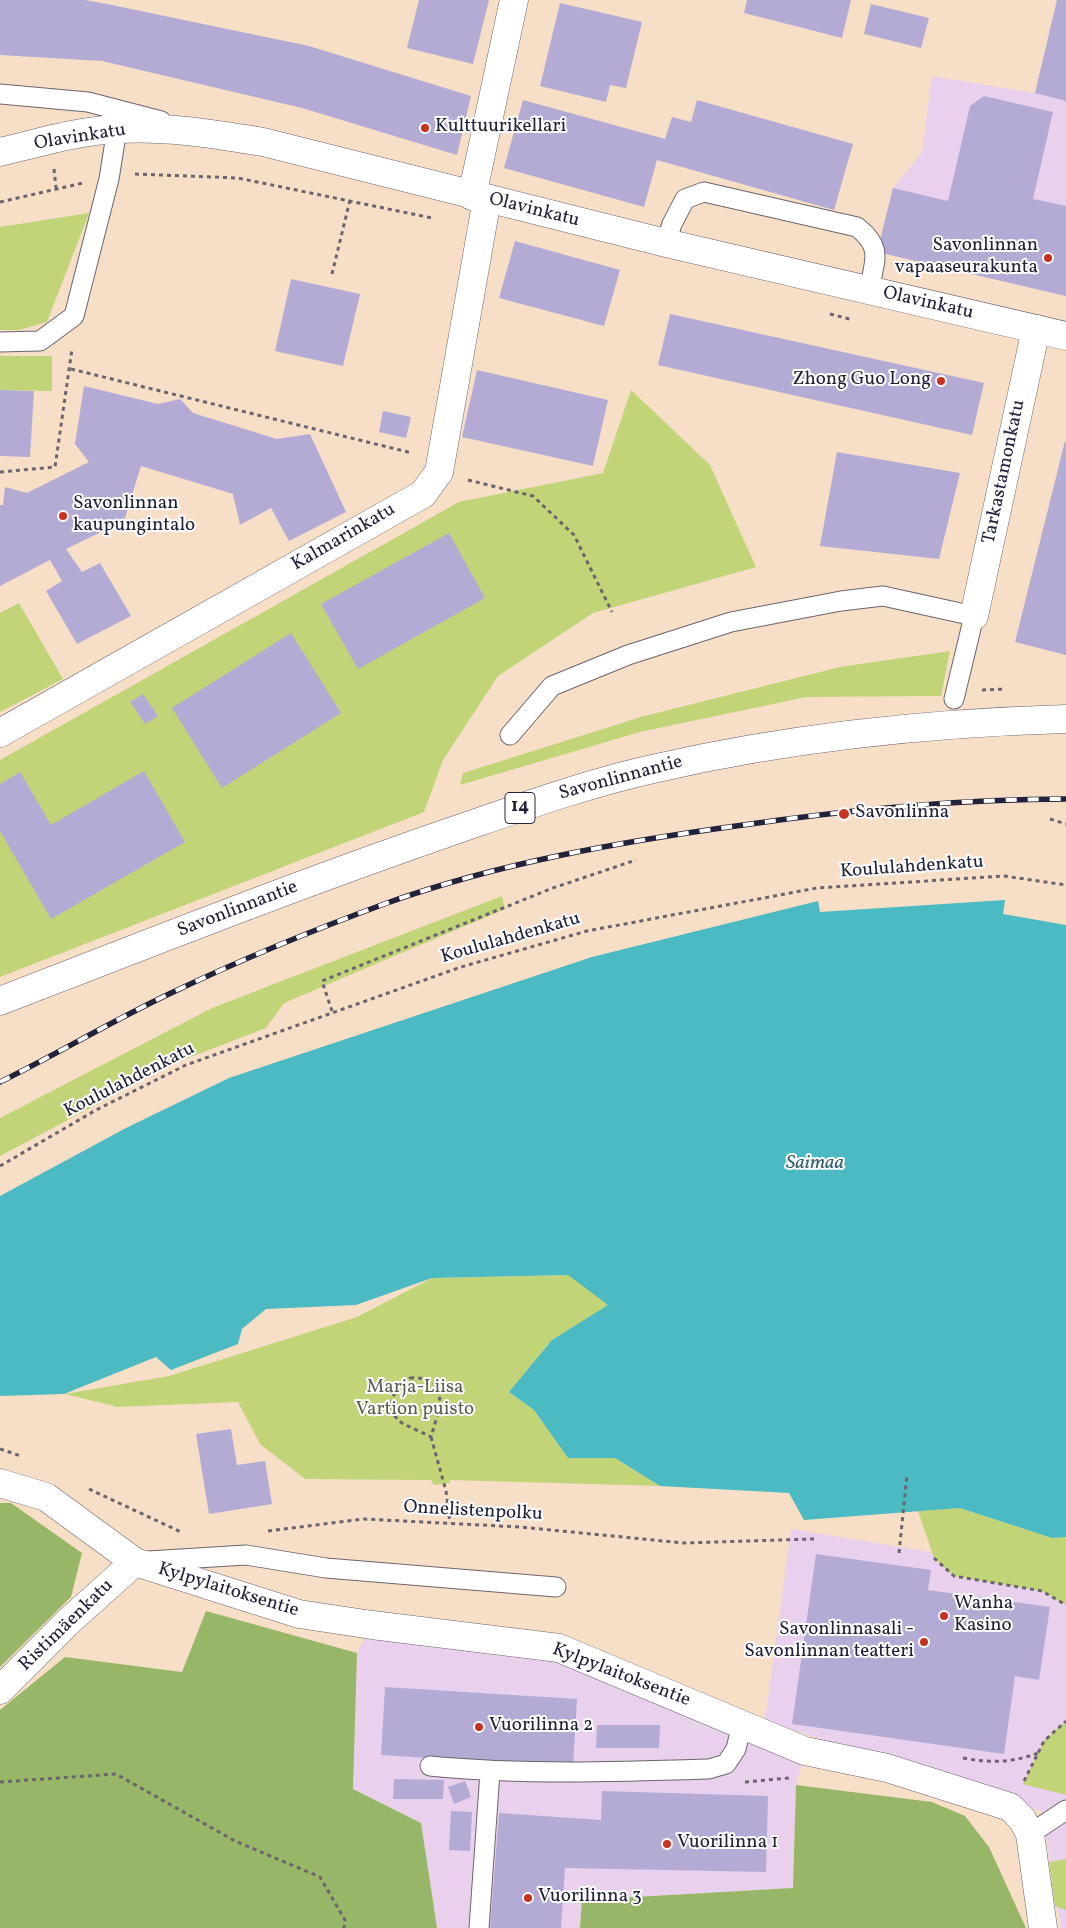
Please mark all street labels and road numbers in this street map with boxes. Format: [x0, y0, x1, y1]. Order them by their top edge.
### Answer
street label: Olavinkatu [33, 120, 127, 156]
street label: Olavinkatu [486, 189, 582, 233]
street label: Olavinkatu [880, 282, 976, 326]
street label: Tarkastamonkatu [979, 398, 1031, 546]
street label: Kalmarinkatu [288, 499, 400, 577]
street label: Savonlinnantie [557, 752, 685, 806]
road number: 14 [505, 792, 535, 824]
street label: Koululahdenkatu [839, 852, 985, 884]
street label: Savonlinnantie [175, 877, 301, 943]
street label: Koululahdenkatu [439, 908, 583, 970]
street label: Koululahdenkatu [61, 1038, 199, 1124]
street label: Onnelistenpolku [403, 1497, 543, 1527]
street label: Kylpylaitoksentie [155, 1559, 301, 1623]
street label: Ristimäenkatu [15, 1575, 119, 1677]
street label: Kylpylaitoksentie [549, 1639, 693, 1713]

